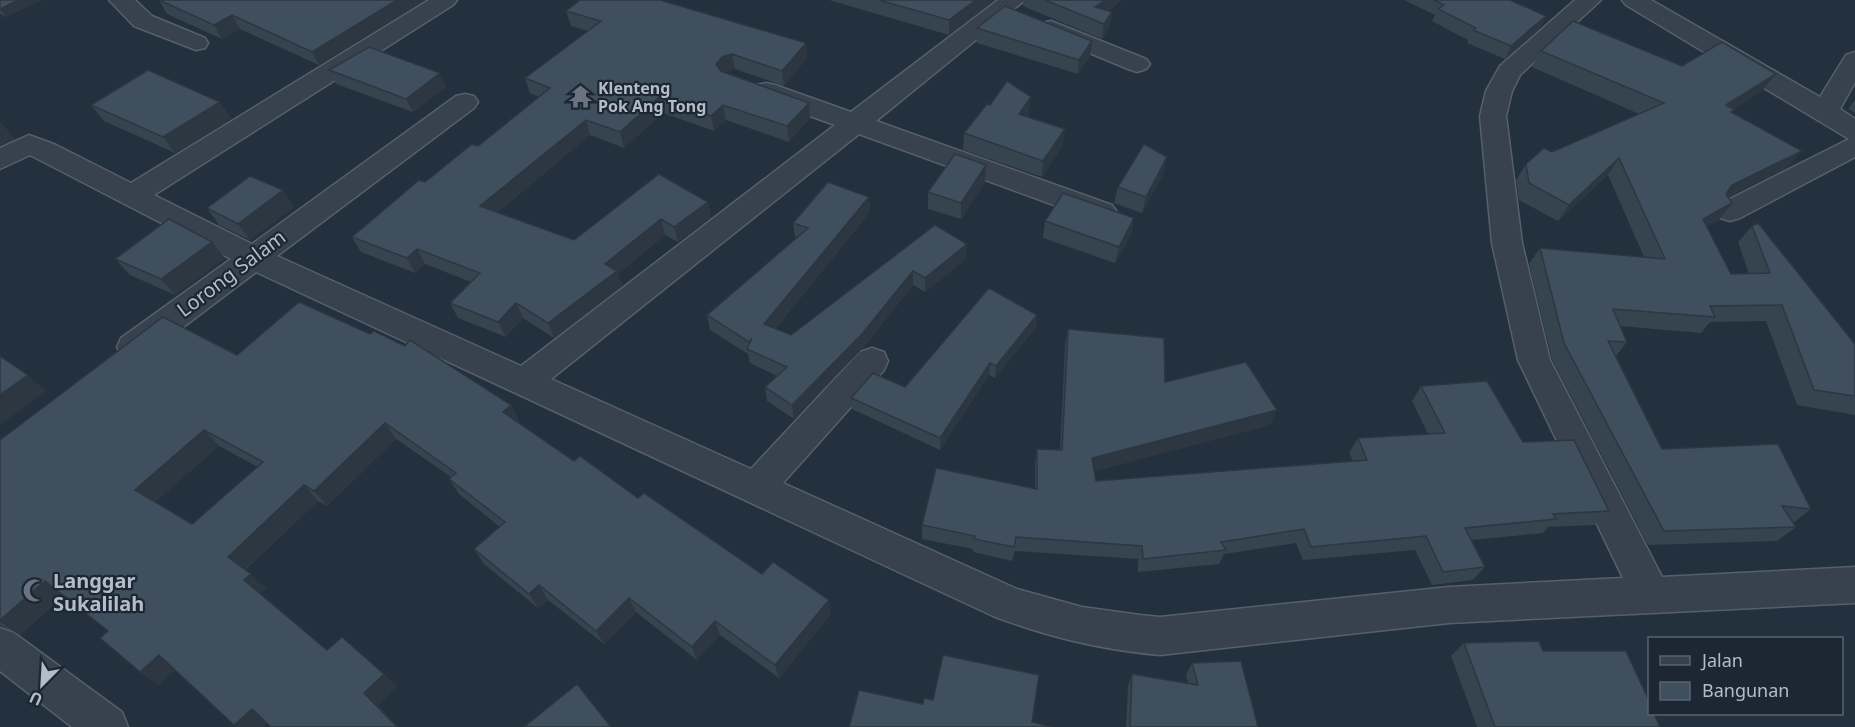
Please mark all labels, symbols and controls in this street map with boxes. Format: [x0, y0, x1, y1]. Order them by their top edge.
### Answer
place label: Klenteng Pok Ang Tong [598, 77, 706, 117]
temple icon: Klenteng Pok Ang Tong [567, 84, 593, 110]
street label: Lorong Salam [171, 223, 291, 323]
place label: Langgar Sukalilah [53, 567, 144, 617]
mosque icon: Langgar Sukalilah [22, 578, 48, 604]
legend [1648, 637, 1843, 715]
text: Jalan [1700, 648, 1743, 672]
north arrow [12, 655, 72, 715]
text: Bangunan [1702, 678, 1789, 702]
text: U [26, 686, 46, 711]

